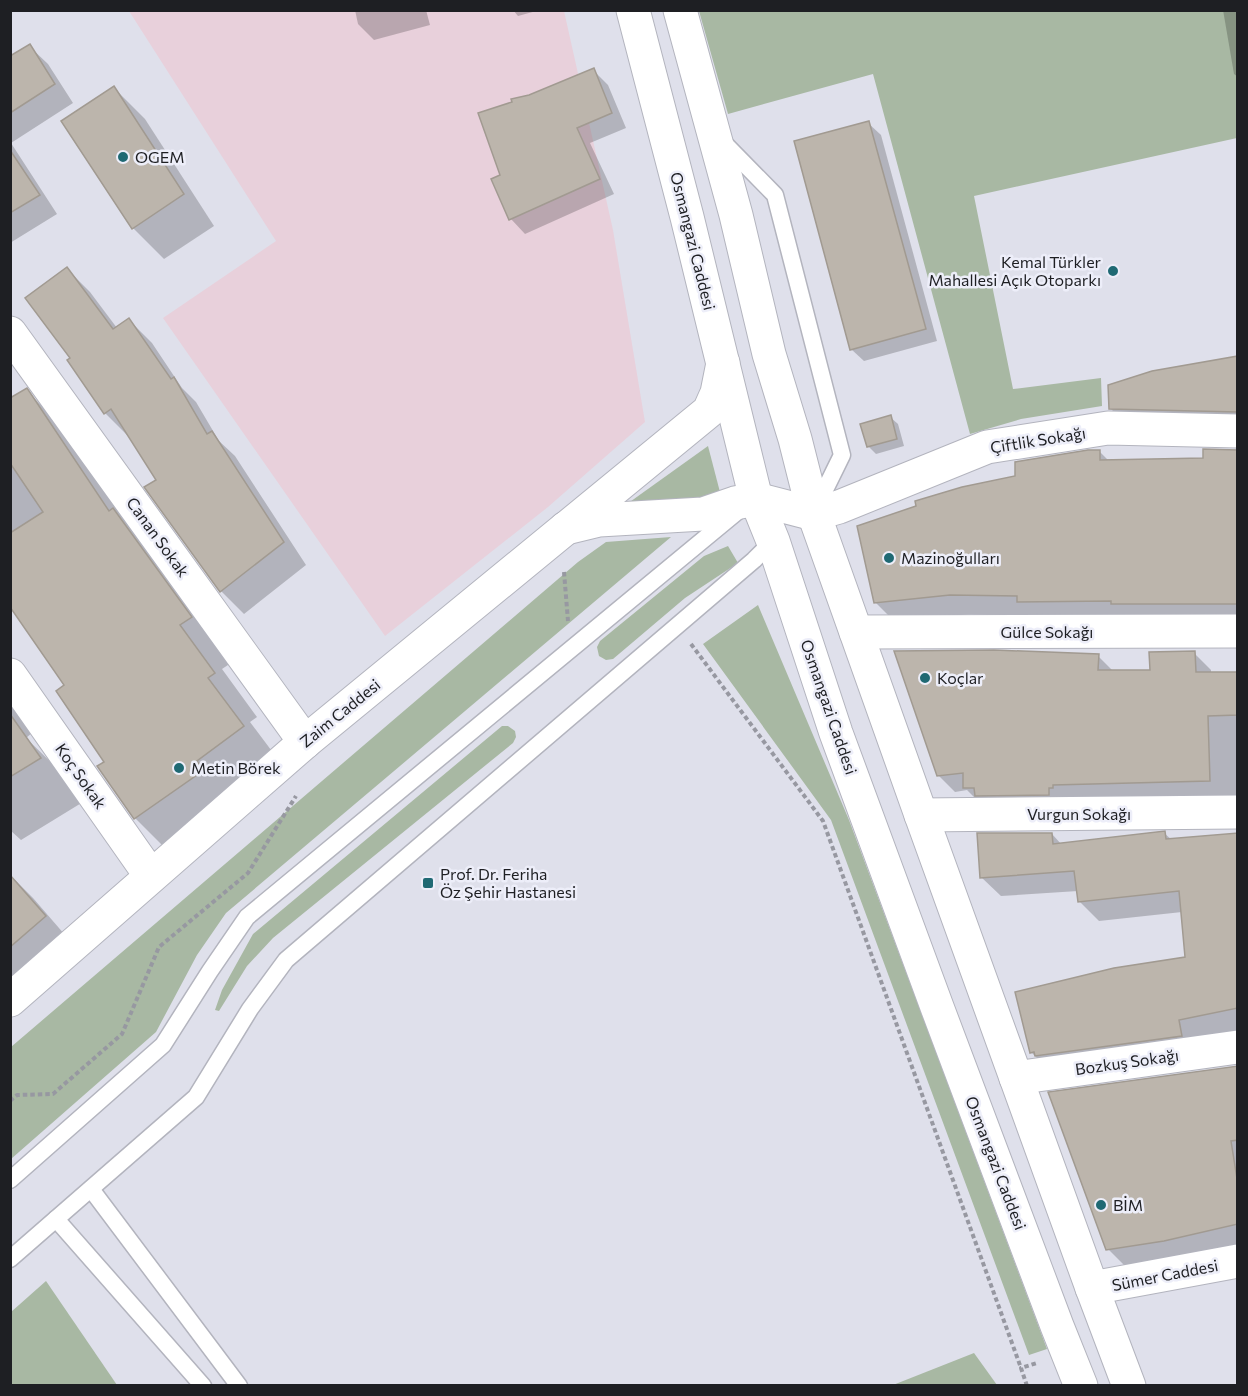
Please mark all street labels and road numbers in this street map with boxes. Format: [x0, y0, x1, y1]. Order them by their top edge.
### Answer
street label: Osmangazi Caddesi [667, 170, 720, 312]
street label: Çiftlik Sokağı [989, 423, 1087, 456]
street label: Canan Sokak [123, 493, 194, 580]
street label: Gülce Sokağı [1001, 622, 1093, 641]
street label: Osmangazi Caddesi [797, 637, 861, 777]
street label: Zaim Caddesi [296, 674, 384, 751]
street label: Koç Sokak [52, 739, 111, 812]
street label: Vurgun Sokağı [1027, 804, 1131, 823]
street label: Bozkuş Sokağı [1074, 1045, 1180, 1078]
street label: Osmangazi Caddesi [962, 1093, 1031, 1232]
street label: Sümer Caddesi [1110, 1255, 1220, 1294]

